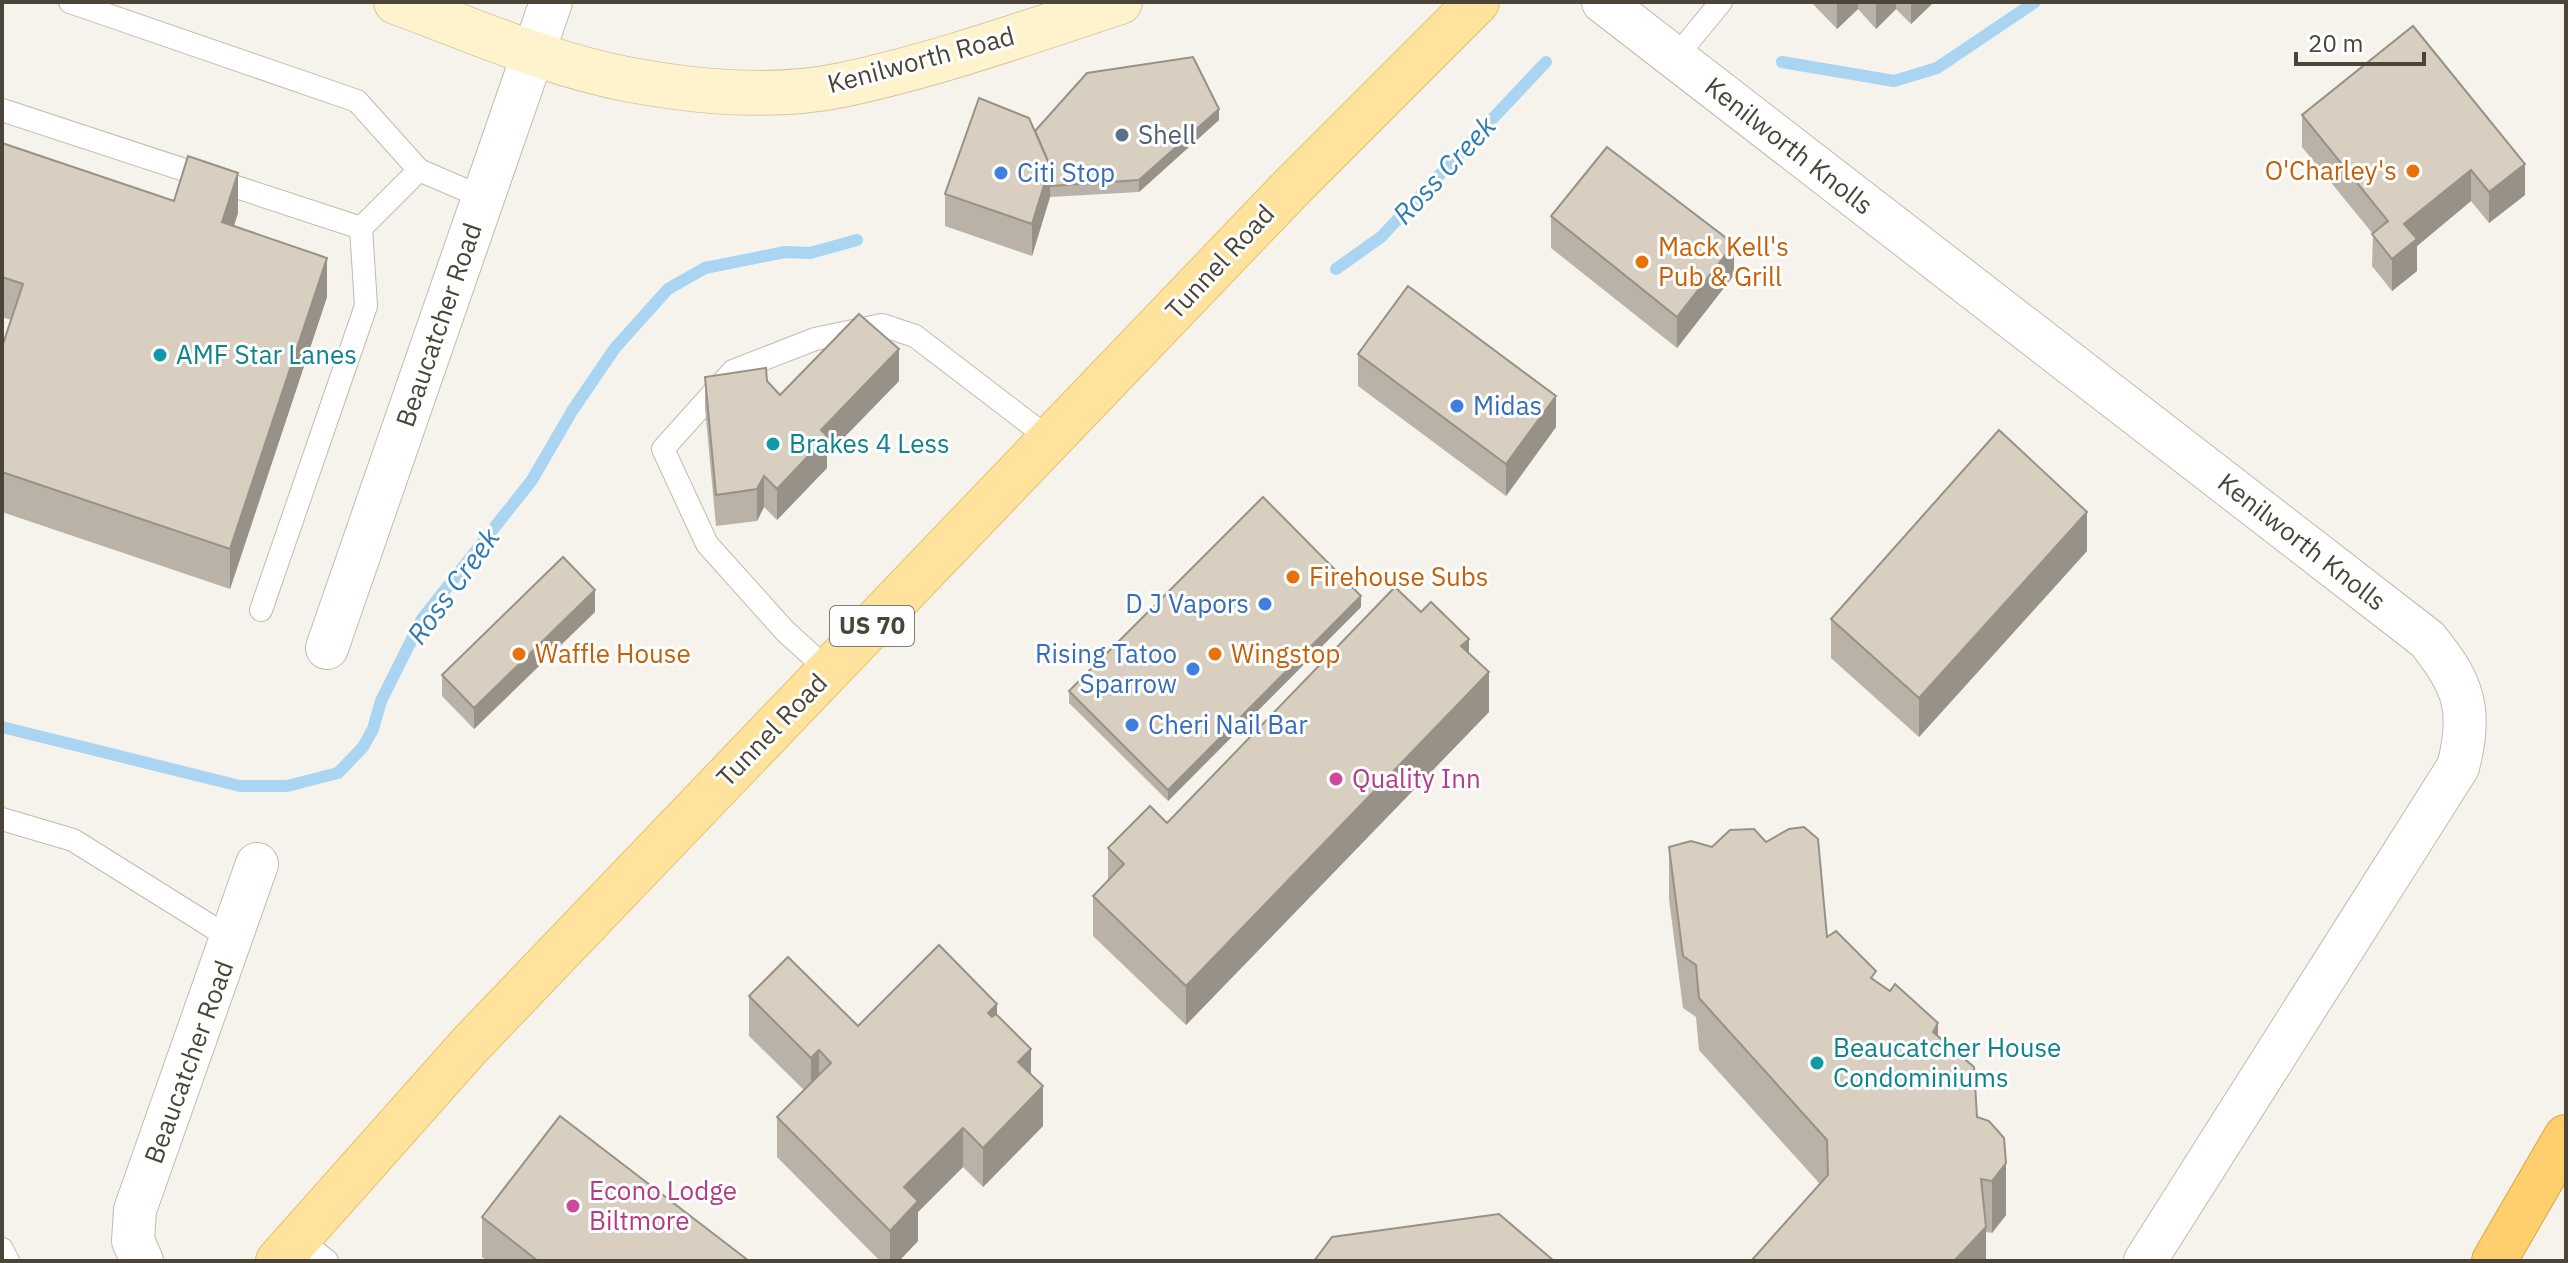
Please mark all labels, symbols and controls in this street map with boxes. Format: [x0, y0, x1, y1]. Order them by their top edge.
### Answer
scale bar [2296, 16, 2424, 66]
street label: Kenilworth Road [824, 18, 1018, 100]
text: 20 m [2308, 27, 2363, 59]
street label: Kenilworth Knolls [1699, 69, 1881, 222]
water label: Ross Creek [1384, 107, 1503, 232]
place label: Shell [1138, 117, 1196, 151]
marker: Shell [1113, 126, 1131, 144]
place label: O'Charley's [2265, 153, 2397, 187]
place label: Citi Stop [1017, 155, 1115, 189]
marker: O'Charley's [2404, 162, 2422, 180]
marker: Citi Stop [992, 164, 1010, 182]
street label: Tunnel Road [1157, 197, 1281, 326]
street label: Beaucatcher Road [387, 218, 489, 431]
place label: Mack Kell's Pub & Grill [1658, 229, 1789, 293]
marker: Mack Kell's Pub & Grill [1633, 253, 1651, 271]
place label: AMF Star Lanes [176, 337, 357, 371]
marker: AMF Star Lanes [151, 346, 169, 364]
place label: Midas [1473, 388, 1542, 422]
marker: Midas [1448, 397, 1466, 415]
place label: Brakes 4 Less [789, 426, 950, 460]
marker: Brakes 4 Less [764, 435, 782, 453]
street label: Kenilworth Knolls [2212, 465, 2394, 618]
water label: Ross Creek [398, 520, 507, 651]
place label: Firehouse Subs [1309, 559, 1489, 593]
marker: Firehouse Subs [1284, 568, 1302, 586]
place label: D J Vapors [1125, 586, 1249, 620]
marker: D J Vapors [1256, 595, 1274, 613]
road number: US 70 [830, 606, 914, 646]
place label: Waffle House [535, 636, 691, 670]
place label: Rising Tatoo Sparrow [1035, 636, 1177, 700]
place label: Wingstop [1231, 636, 1340, 670]
marker: Waffle House [510, 645, 528, 663]
marker: Wingstop [1206, 645, 1224, 663]
marker: Rising Tatoo Sparrow [1184, 660, 1202, 678]
street label: Tunnel Road [709, 665, 834, 793]
place label: Cheri Nail Bar [1148, 707, 1308, 741]
marker: Cheri Nail Bar [1123, 716, 1141, 734]
place label: Quality Inn [1352, 761, 1481, 795]
marker: Quality Inn [1327, 770, 1345, 788]
street label: Beaucatcher Road [136, 956, 241, 1168]
place label: Beaucatcher House Condominiums [1833, 1030, 2061, 1094]
marker: Beaucatcher House Condominiums [1808, 1054, 1826, 1072]
place label: Econo Lodge Biltmore [589, 1173, 737, 1237]
marker: Econo Lodge Biltmore [564, 1197, 582, 1215]

